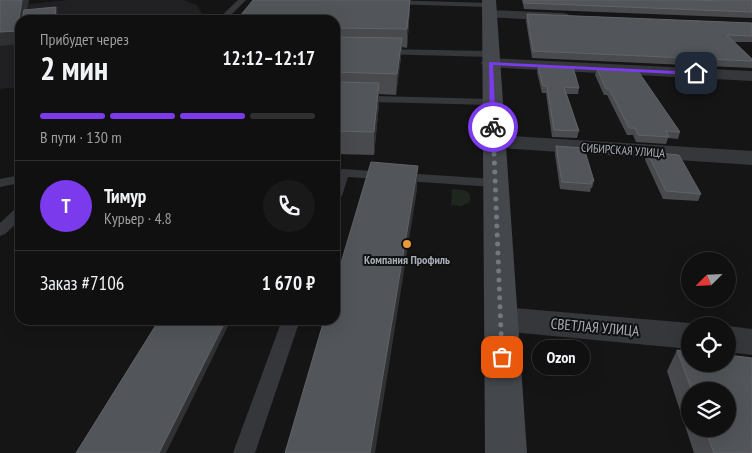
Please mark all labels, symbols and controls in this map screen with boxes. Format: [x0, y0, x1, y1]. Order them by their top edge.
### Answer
text: Прибудет через [40, 29, 129, 49]
text: 12:12–12:17 [222, 46, 315, 70]
text: 2 мин [40, 47, 108, 89]
pin [675, 52, 717, 94]
icon: home [682, 59, 710, 87]
courier [468, 102, 518, 152]
icon: bike [479, 113, 507, 141]
text: В пути · 130 m [40, 127, 122, 147]
street label: СИБИРСКАЯ УЛИЦА [580, 140, 666, 160]
button: phone [263, 180, 315, 232]
text: Тимур [104, 184, 146, 208]
text: Т [61, 194, 71, 218]
text: Курьер · 4.8 [104, 208, 172, 228]
marker: Компания Профиль [401, 238, 413, 250]
place label: Компания Профиль [364, 252, 450, 267]
north arrow [681, 252, 736, 308]
map controls [681, 252, 736, 437]
text: Заказ #7106 [40, 271, 124, 295]
text: 1 670 ₽ [262, 271, 315, 295]
street label: СВЕТЛАЯ УЛИЦА [550, 314, 641, 340]
button: locate [681, 317, 736, 372]
pin [481, 336, 523, 378]
callout: Ozon [532, 340, 590, 374]
icon: bag [488, 343, 516, 371]
text: Ozon [547, 347, 575, 367]
button: layers [681, 382, 736, 437]

